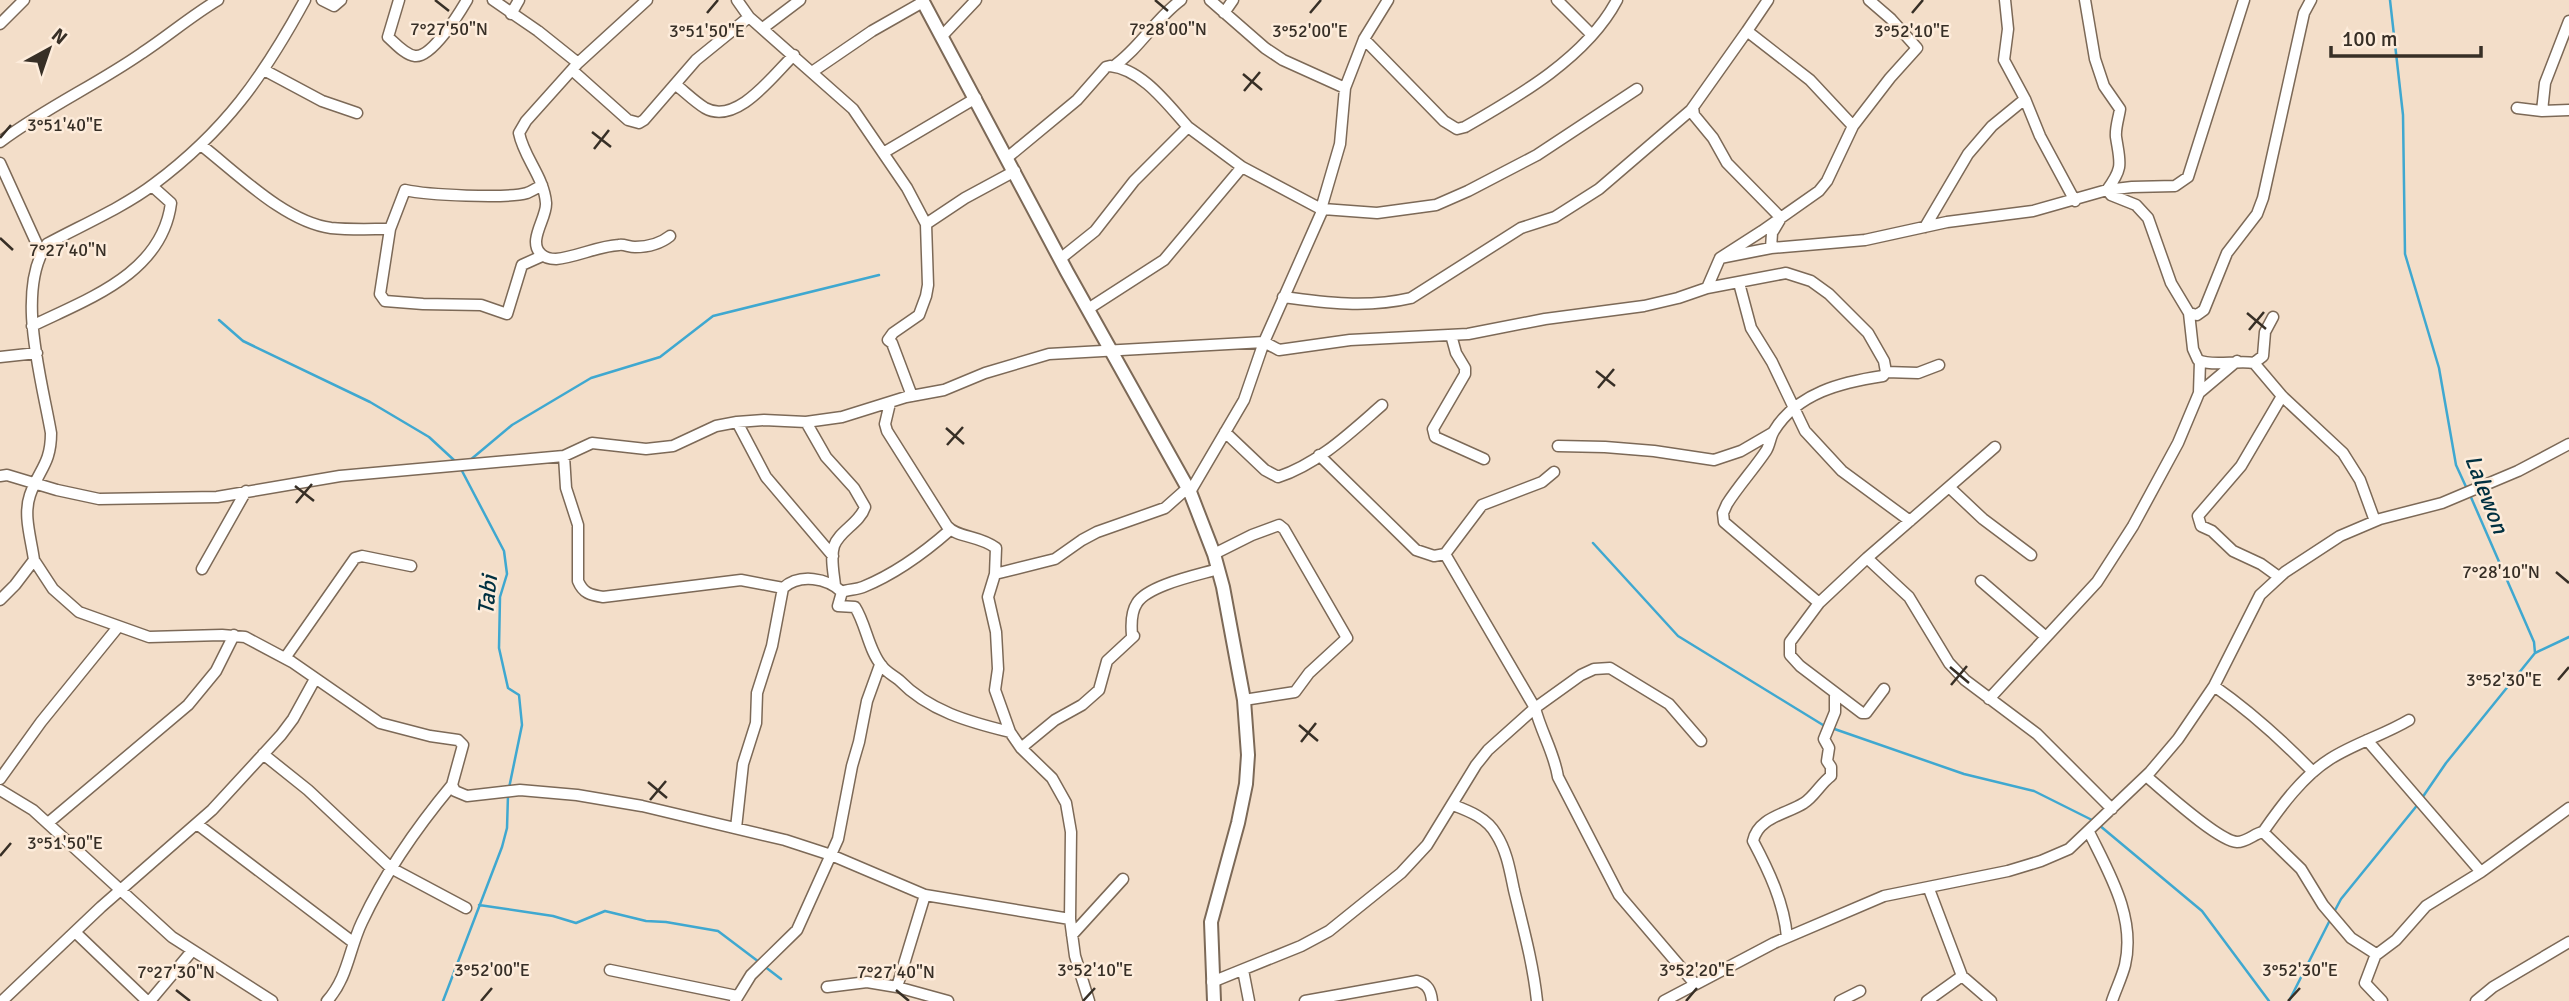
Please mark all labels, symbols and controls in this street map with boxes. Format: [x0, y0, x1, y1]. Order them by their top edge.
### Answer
north arrow [14, 14, 84, 84]
scale bar [2331, 14, 2482, 58]
text: 7°27'50"N [410, 18, 488, 40]
text: 7°28'00"N [1129, 18, 1207, 40]
text: 3°51'50"E [669, 20, 745, 42]
text: 3°52'00"E [1272, 20, 1348, 42]
text: 3°52'10"E [1874, 20, 1950, 42]
text: N [47, 23, 72, 50]
text: 100 m [2342, 26, 2397, 52]
text: 3°51'40"E [27, 114, 103, 136]
text: 7°27'40"N [29, 239, 107, 261]
water label: Lalewon [2458, 451, 2515, 539]
text: 7°28'10"N [2462, 561, 2540, 583]
water label: Tabi [471, 571, 504, 616]
text: 3°52'30"E [2466, 669, 2542, 691]
text: 3°51'50"E [27, 832, 103, 854]
text: 3°52'00"E [454, 959, 530, 981]
text: 3°52'10"E [1057, 959, 1133, 981]
text: 3°52'20"E [1659, 959, 1735, 981]
text: 3°52'30"E [2262, 959, 2338, 981]
text: 7°27'30"N [137, 961, 215, 983]
text: 7°27'40"N [857, 961, 935, 983]

